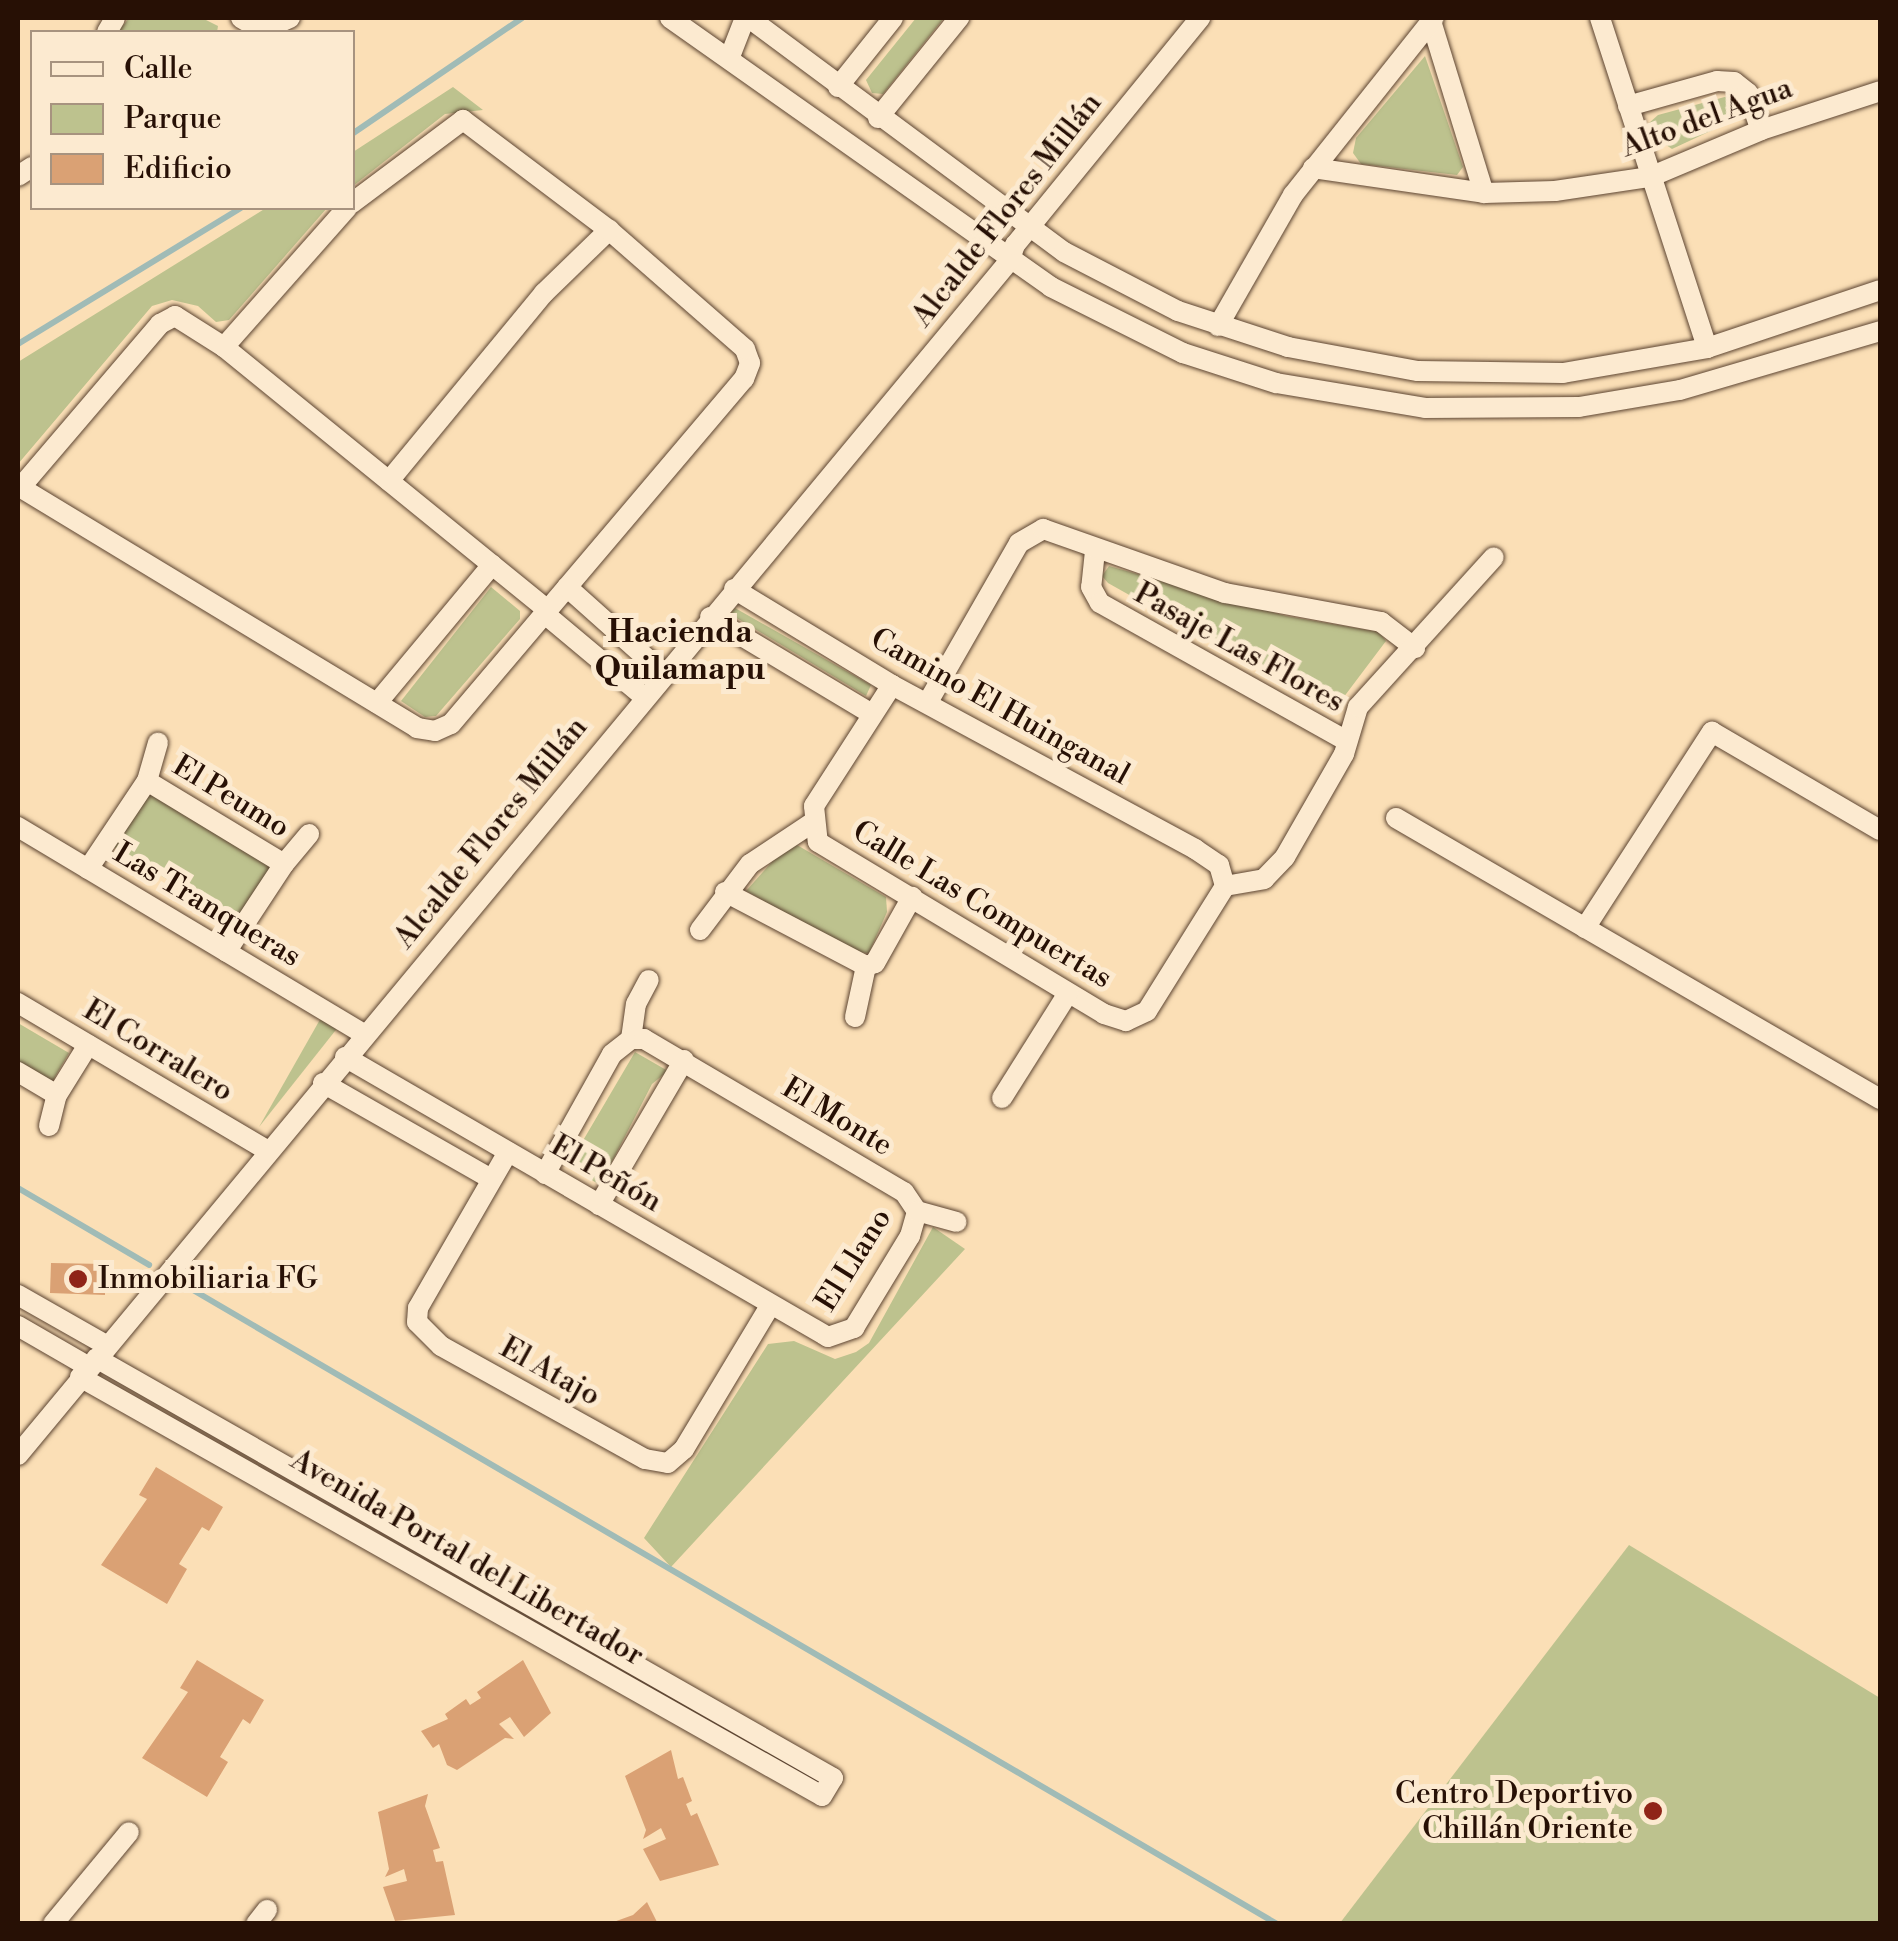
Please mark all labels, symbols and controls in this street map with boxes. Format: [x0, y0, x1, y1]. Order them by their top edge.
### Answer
legend [30, 30, 355, 210]
text: Calle [124, 50, 193, 88]
street label: Alto del Agua [1617, 70, 1797, 166]
street label: Alcalde Flores Millán [904, 86, 1110, 334]
text: Parque [124, 100, 222, 138]
text: Edificio [124, 150, 232, 188]
street label: Pasaje Las Flores [1128, 575, 1350, 721]
district label: Hacienda Quilamapu [595, 614, 765, 689]
street label: Camino El Huinganal [864, 621, 1136, 793]
street label: Alcalde Flores Millán [387, 710, 595, 956]
street label: El Peumo [166, 748, 296, 846]
street label: Calle Las Compuertas [846, 813, 1118, 997]
street label: Las Tranqueras [107, 835, 307, 975]
street label: El Corralero [77, 992, 239, 1110]
street label: El Monte [775, 1070, 899, 1164]
street label: El Peñón [544, 1128, 668, 1220]
street label: El Llano [808, 1202, 900, 1318]
place label: Inmobiliaria FG [98, 1261, 318, 1297]
marker: Inmobiliaria FG [67, 1268, 89, 1290]
street label: El Atajo [494, 1330, 606, 1414]
street label: Avenida Portal del Libertador [284, 1442, 650, 1674]
place label: Centro Deportivo Chillán Oriente [1395, 1776, 1633, 1846]
marker: Centro Deportivo Chillán Oriente [1642, 1800, 1664, 1822]

